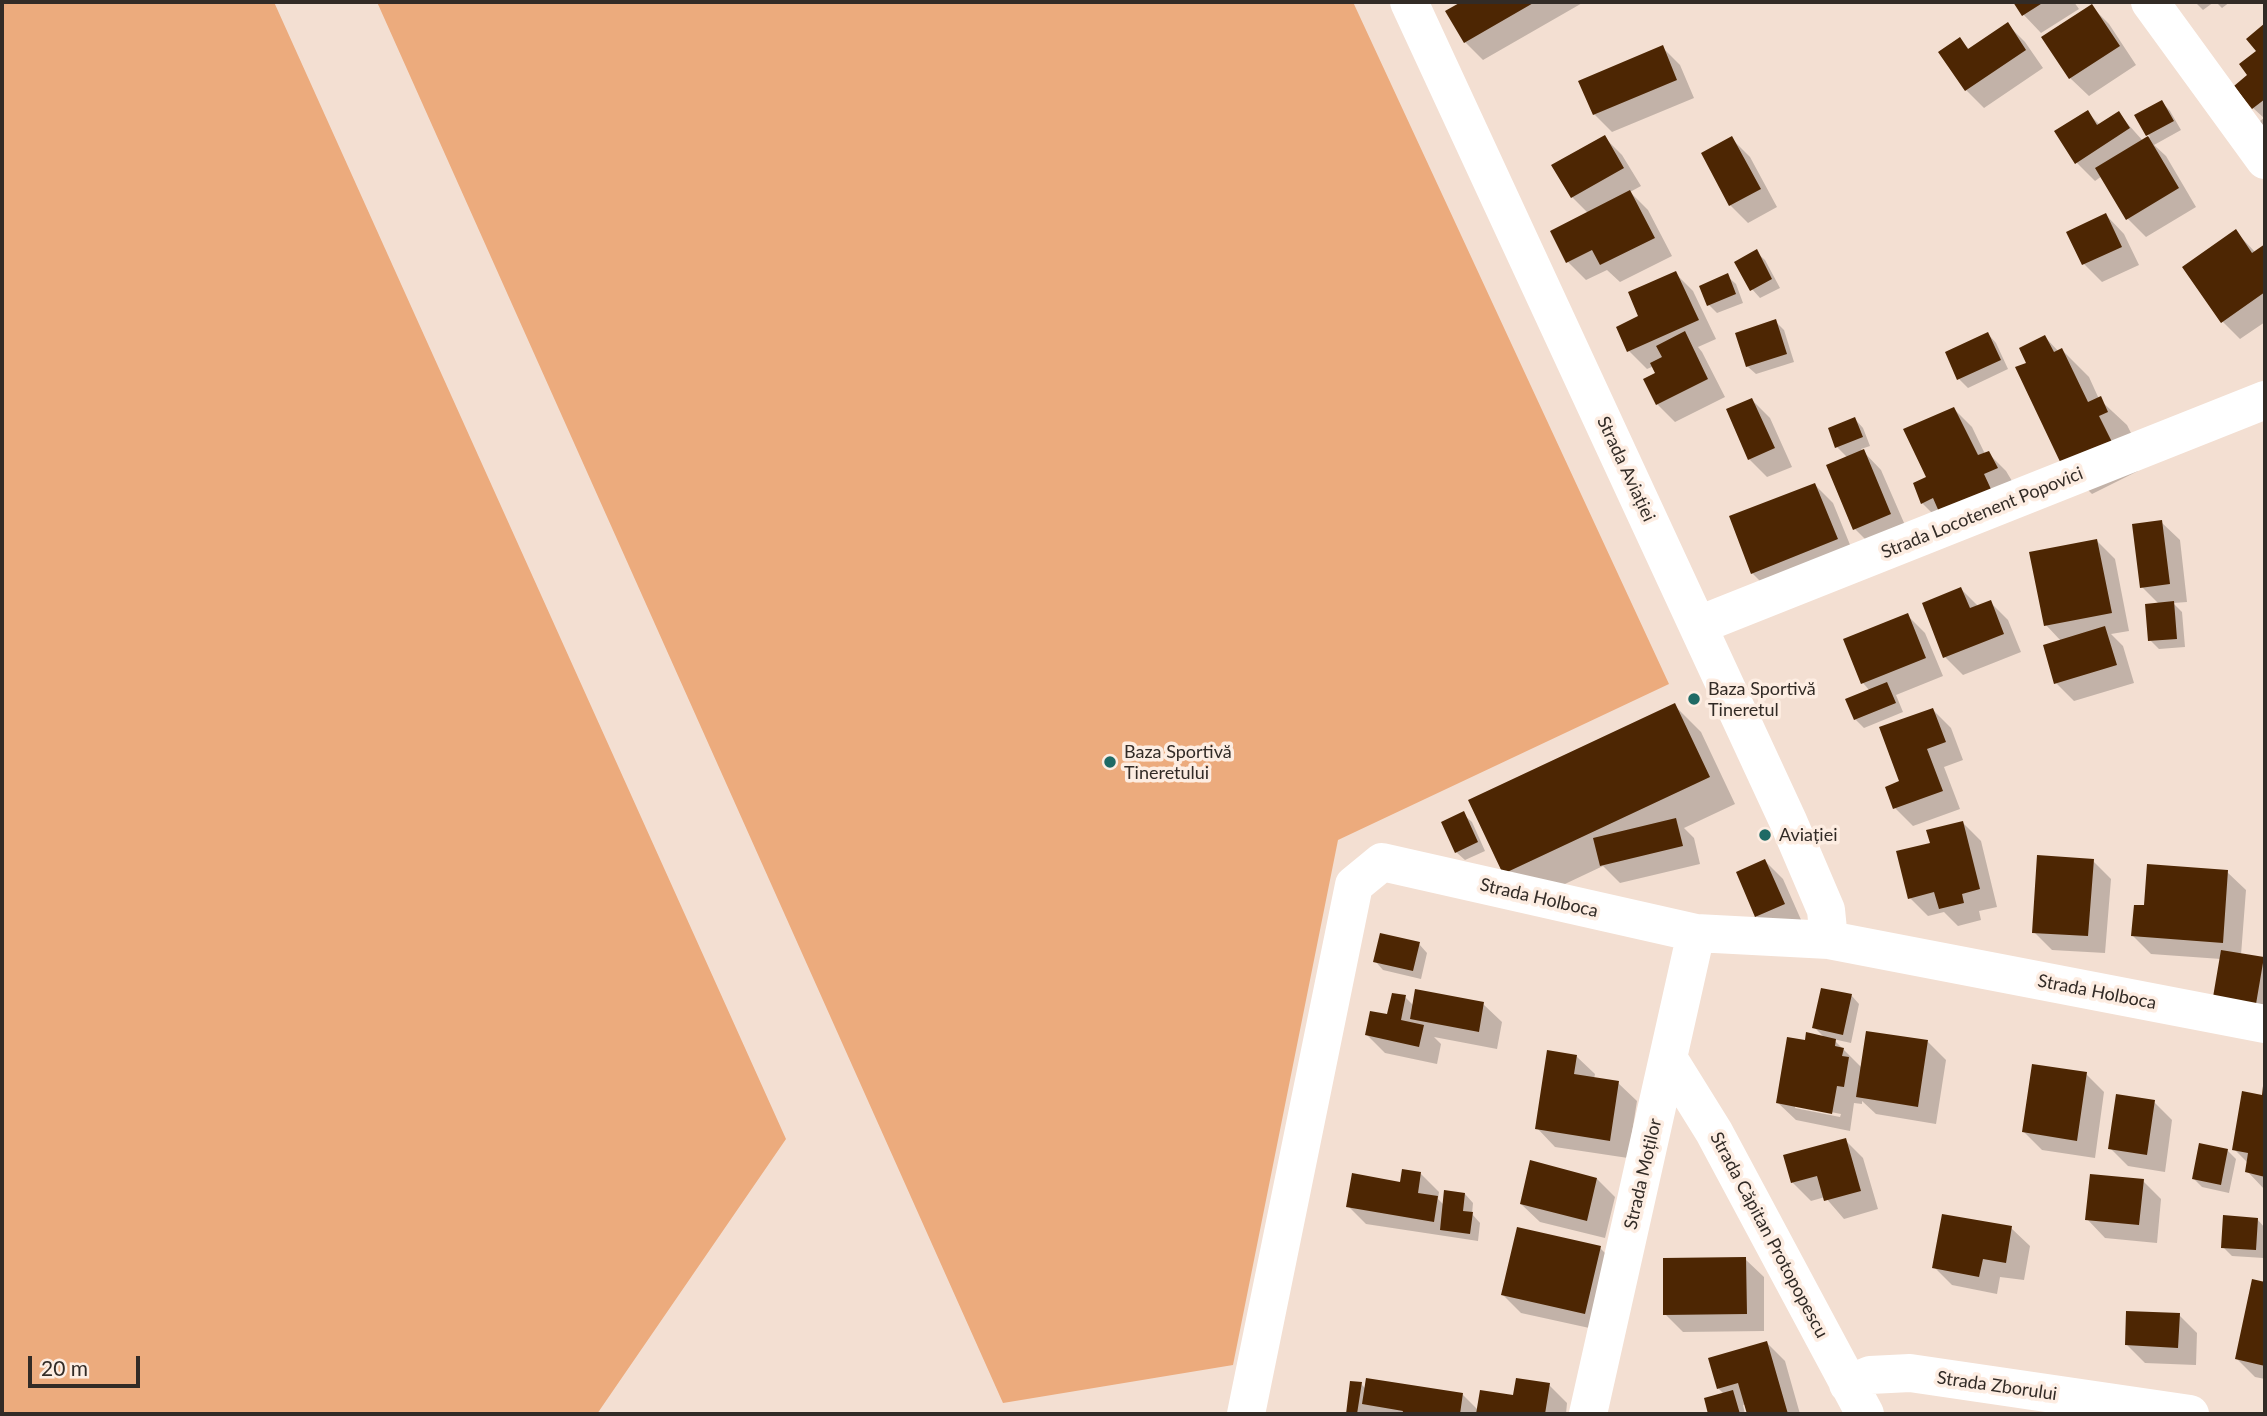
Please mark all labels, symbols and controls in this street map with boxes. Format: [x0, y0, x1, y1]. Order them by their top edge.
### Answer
street label: Strada Aviației [1592, 413, 1660, 525]
street label: Strada Locotenent Popovici [1878, 463, 2086, 563]
place label: Baza Sportivă Tineretul [1708, 678, 1816, 720]
marker: Baza Sportivă Tineretul [1686, 691, 1702, 707]
place label: Baza Sportivă Tineretului [1124, 741, 1232, 784]
marker: Baza Sportivă Tineretului [1102, 754, 1118, 770]
place label: Aviației [1779, 824, 1837, 846]
marker: Aviației [1757, 827, 1773, 843]
street label: Strada Holboca [1478, 874, 1600, 922]
street label: Strada Holboca [2036, 970, 2158, 1014]
street label: Strada Moților [1620, 1116, 1666, 1232]
street label: Strada Căpitan Protopopescu [1705, 1128, 1833, 1342]
scale bar [32, 1342, 144, 1386]
text: 20 m [41, 1355, 88, 1380]
street label: Strada Zborului [1936, 1367, 2058, 1405]

